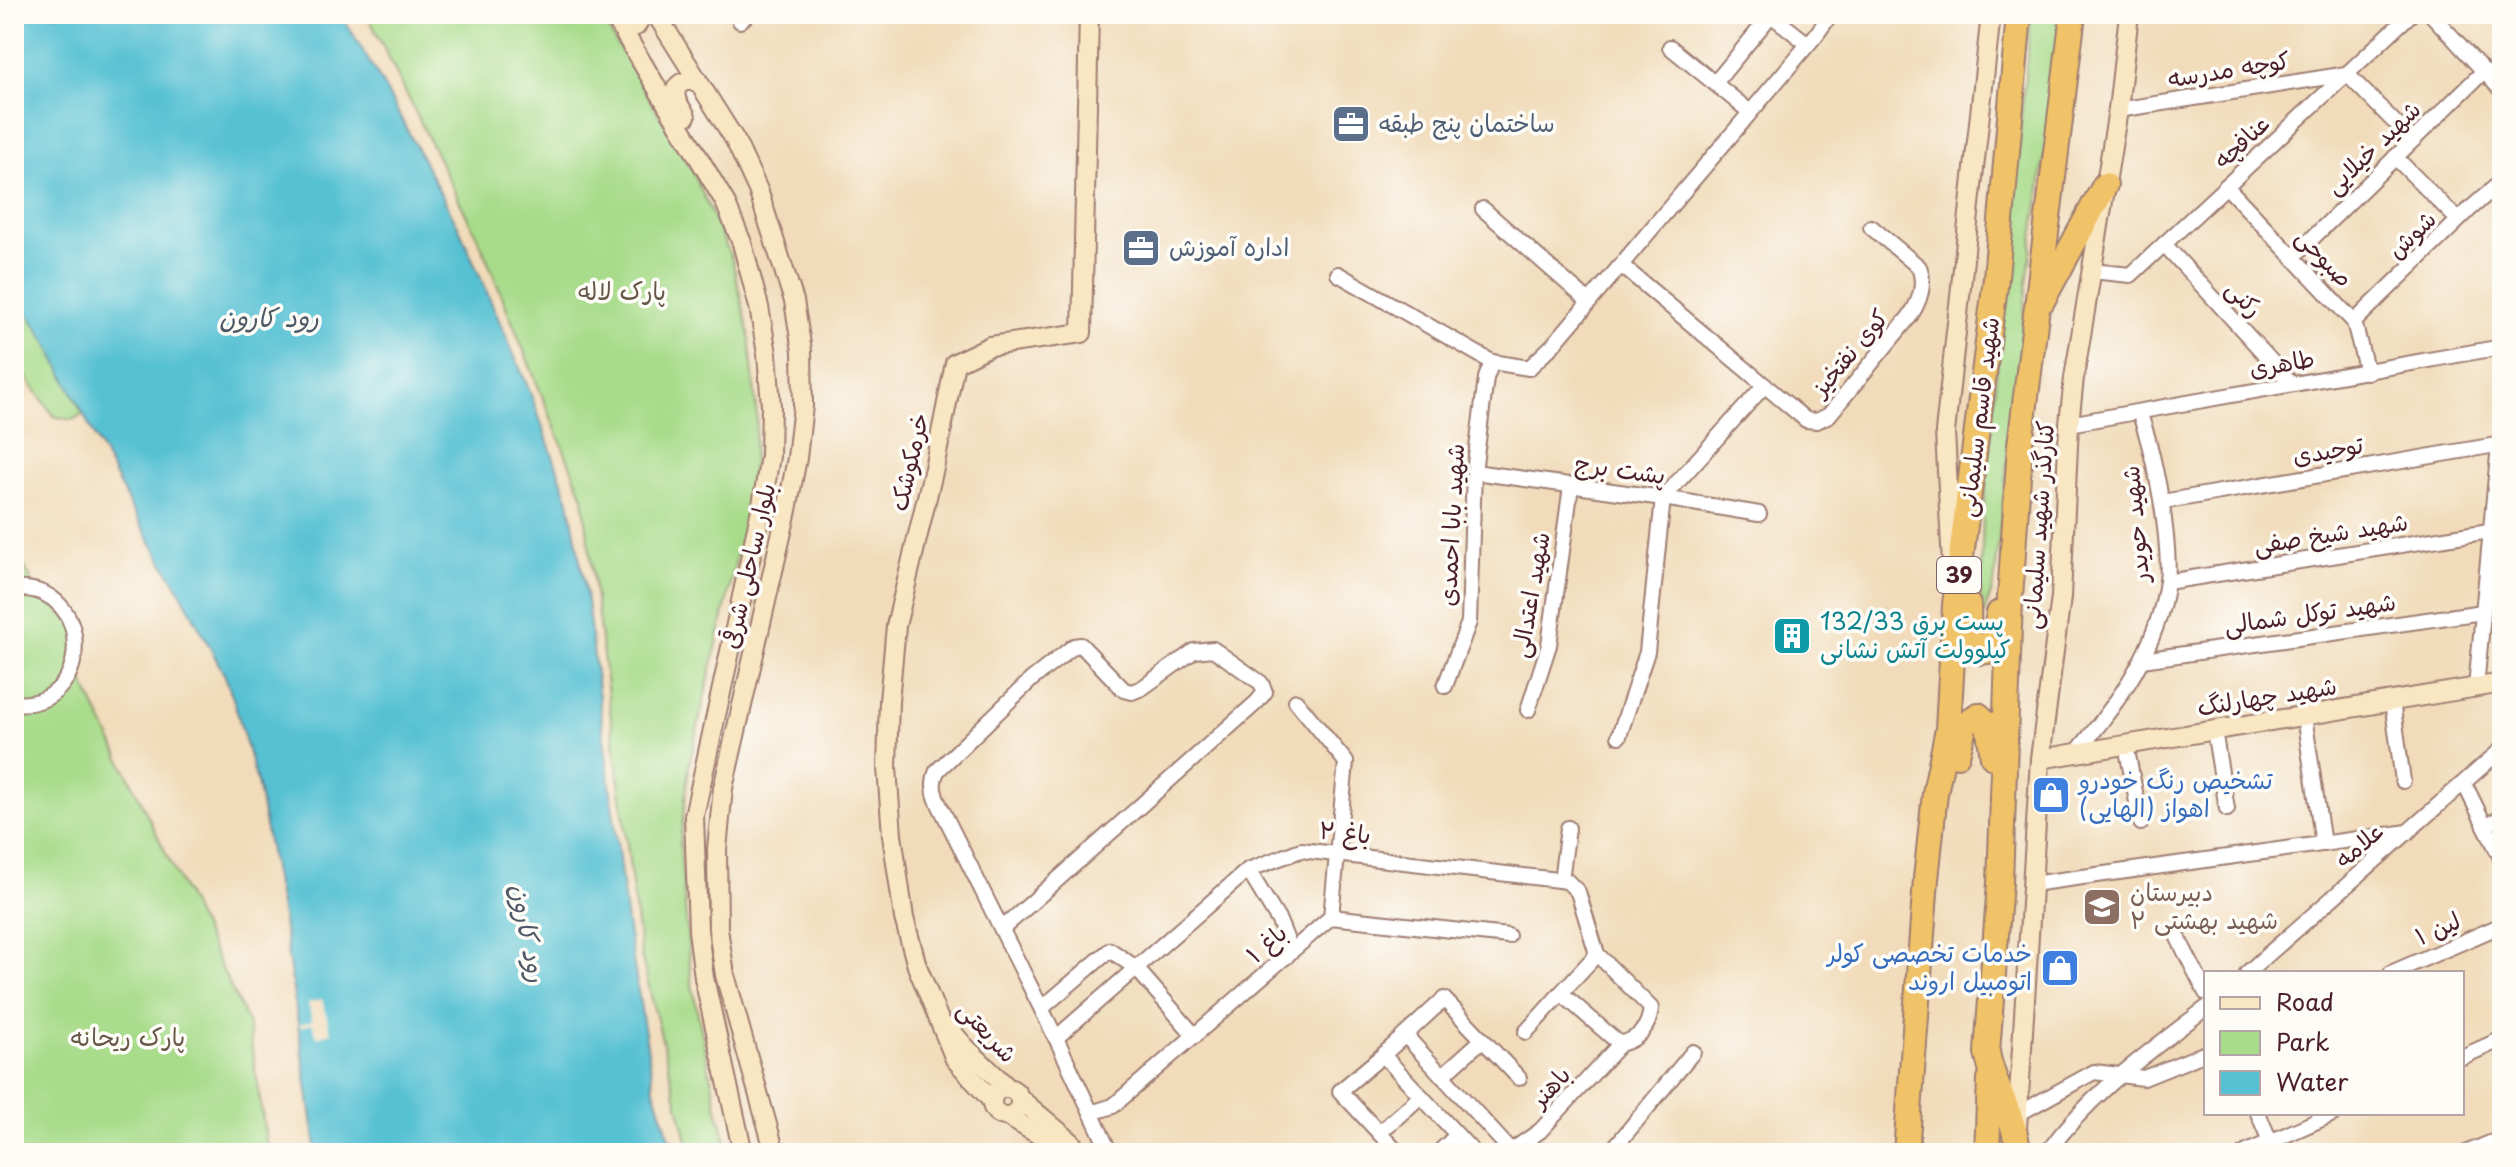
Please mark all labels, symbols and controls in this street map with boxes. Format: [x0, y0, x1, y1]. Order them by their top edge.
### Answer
street label: کوچه مدرسه [2165, 41, 2292, 95]
street label: شهید خیلایی [2315, 91, 2428, 202]
office icon: ساختمان پنج طبقه [1330, 103, 1372, 145]
place label: ساختمان پنج طبقه [1379, 104, 1555, 140]
street label: عنافچه [2204, 105, 2277, 176]
street label: شوش [2378, 201, 2443, 266]
street label: صبوحی [2289, 219, 2362, 294]
office icon: اداره آموزش [1120, 227, 1162, 269]
place label: اداره آموزش [1169, 228, 1289, 264]
street label: رکنی [2219, 271, 2272, 325]
park label: پارک لاله [578, 272, 666, 308]
water label: رود کارون [219, 297, 319, 336]
street label: کوی نفتخیز [1800, 300, 1896, 405]
street label: شهید قاسم سلیمانی [1947, 315, 2009, 519]
street label: طاهری [2246, 339, 2317, 385]
street label: خرمکوشک [879, 409, 937, 514]
street label: کنارگذر شهید سلیمانی [2012, 419, 2062, 630]
street label: توحیدی [2289, 425, 2367, 473]
street label: شهید بابا احمدی [1428, 443, 1472, 607]
street label: پشت برج [1573, 444, 1668, 492]
street label: شهید حویدر [2111, 464, 2157, 586]
street label: بلوار ساحلی شرقی [710, 479, 784, 652]
street label: شهید شیخ صفی [2251, 502, 2410, 562]
street label: شهید اعتدالی [1500, 529, 1558, 660]
road number: 39 [1937, 557, 1981, 593]
street label: شهید توکل شمالی [2222, 582, 2398, 642]
place label: پست برق 132/33 کیلوولت آتش نشانی [1820, 602, 2011, 666]
building icon: پست برق 132/33 کیلوولت آتش نشانی [1771, 615, 1813, 657]
street label: شهید چهارلنگ [2194, 666, 2339, 724]
place label: تشخیص رنگ خودرو اهواز (الهایی) [2077, 761, 2274, 825]
shop icon: تشخیص رنگ خودرو اهواز (الهایی) [2030, 774, 2072, 816]
street label: باغ ۲ [1317, 810, 1373, 853]
street label: علامه [2326, 812, 2392, 875]
place label: دبیرستان شهید بهشتی ۲ [2130, 873, 2278, 937]
water label: رود کارون [501, 880, 558, 986]
school or university icon: دبیرستان شهید بهشتی ۲ [2081, 886, 2123, 928]
street label: لین ۱ [2409, 901, 2466, 953]
street label: باغ ۱ [1237, 914, 1295, 971]
place label: خدمات تخصصی کولر اتومبیل اروند [1826, 934, 2032, 998]
shop icon: خدمات تخصصی کولر اتومبیل اروند [2039, 947, 2081, 989]
legend [2204, 971, 2464, 1115]
text: Road [2276, 983, 2334, 1019]
street label: شریعتی [950, 991, 1027, 1070]
park label: پارک ریحانه [71, 1018, 185, 1054]
text: Park [2276, 1023, 2330, 1059]
street label: باهنر [1520, 1057, 1578, 1116]
text: Water [2276, 1063, 2349, 1099]

